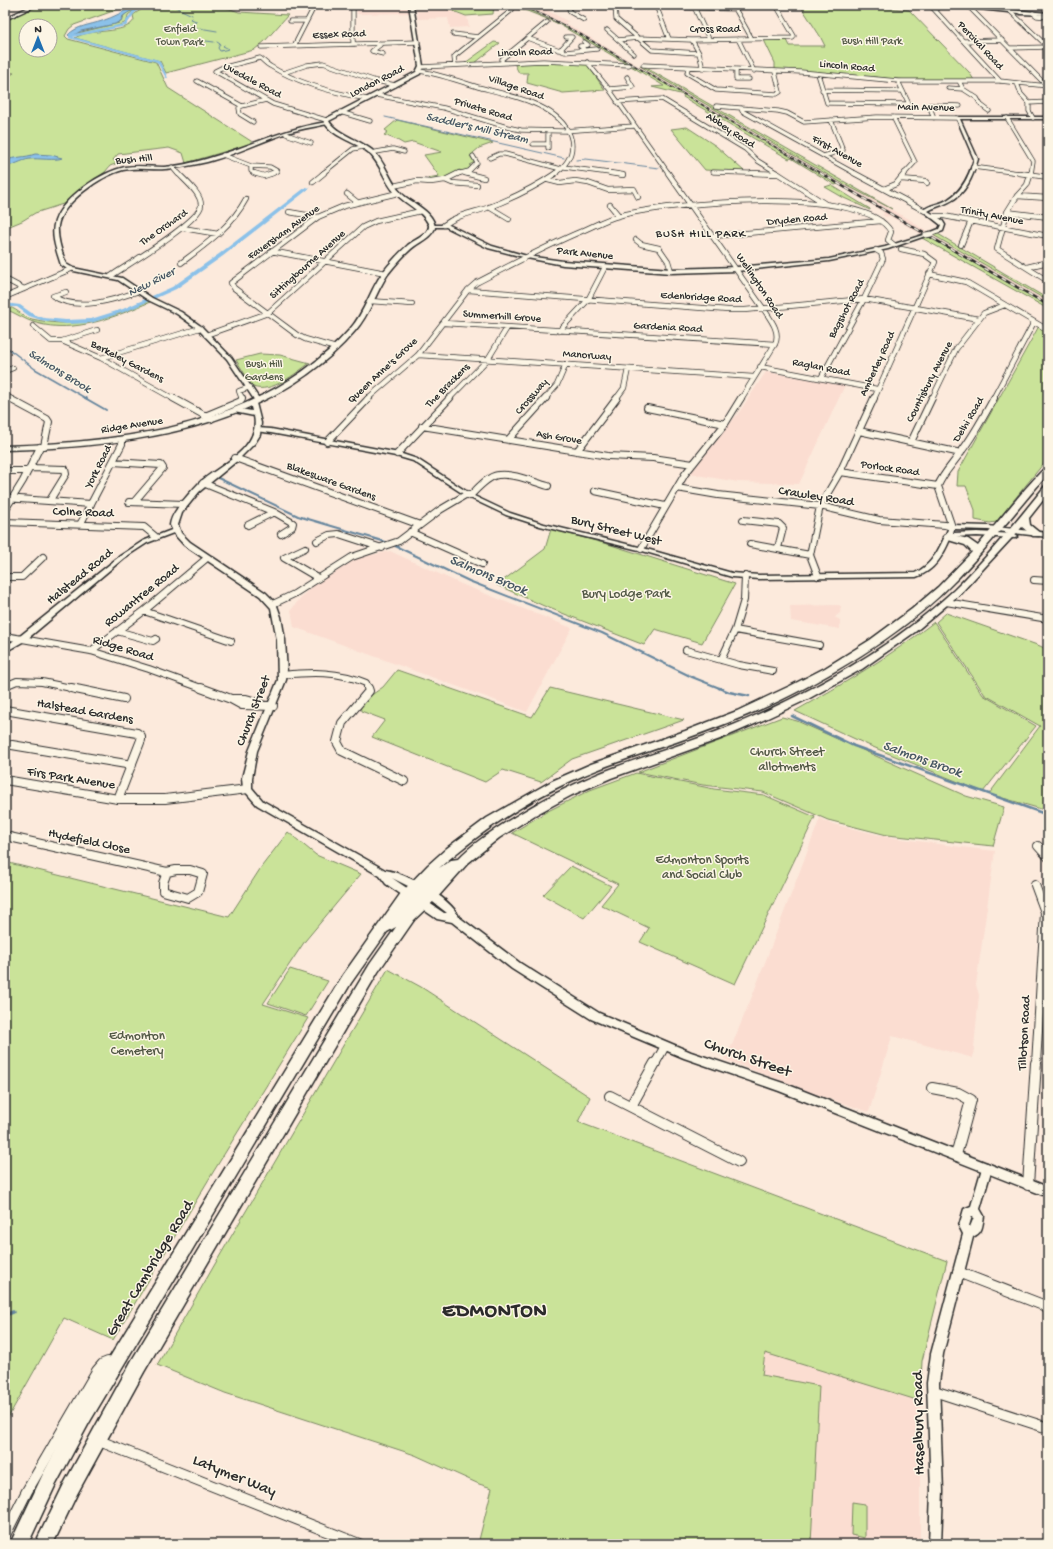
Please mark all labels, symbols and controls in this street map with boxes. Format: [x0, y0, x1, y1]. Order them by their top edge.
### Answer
north arrow [18, 18, 58, 58]
street label: Percival Road [954, 19, 1007, 74]
park label: Enfield Town Park [155, 23, 205, 49]
text: N [34, 24, 42, 36]
street label: Cross Road [690, 24, 742, 36]
street label: Essex Road [312, 28, 367, 42]
park label: Bush Hill Park [841, 36, 903, 48]
street label: Lincoln Road [497, 46, 554, 60]
street label: Lincoln Road [819, 59, 877, 76]
street label: Uvedale Road [221, 61, 285, 102]
street label: London Road [348, 63, 407, 101]
street label: Village Road [486, 73, 547, 104]
street label: Private Road [452, 95, 515, 125]
street label: Main Avenue [897, 102, 955, 115]
water label: Saddler's Mill Stream [424, 110, 530, 148]
street label: Abbey Road [703, 111, 758, 152]
street label: First Avenue [809, 133, 865, 171]
street label: Bush Hill [114, 152, 153, 168]
street label: Faversham Avenue [245, 203, 322, 264]
street label: Trinity Avenue [959, 204, 1025, 228]
street label: The Orchard [137, 206, 191, 249]
street label: Dryden Road [765, 211, 829, 229]
street label: Sittingbourne Avenue [268, 228, 348, 302]
district label: BUSH HILL PARK [655, 228, 747, 242]
street label: Park Avenue [555, 245, 614, 263]
street label: Wellington Road [733, 251, 786, 322]
water label: New River [126, 264, 180, 301]
street label: Bagshot Road [826, 276, 868, 341]
street label: Edenbridge Road [660, 290, 743, 306]
street label: Summerhill Grove [463, 308, 542, 326]
street label: Gardenia Road [633, 320, 705, 336]
street label: Amberley Road [858, 328, 899, 398]
street label: Queen Anne's Grove [346, 335, 421, 406]
street label: Berkeley Gardens [88, 338, 166, 386]
street label: Countisbury Avenue [904, 339, 956, 424]
water label: Salmons Brook [25, 347, 94, 398]
street label: Manorway [562, 348, 612, 364]
street label: Raglan Road [791, 357, 852, 380]
park label: Bush Hill Gardens [245, 359, 284, 384]
street label: The Brackens [423, 361, 473, 411]
street label: Crossway [513, 376, 551, 417]
street label: Delhi Road [950, 394, 988, 445]
street label: Ridge Avenue [100, 415, 164, 437]
street label: Ash Grove [535, 428, 583, 448]
street label: York Road [83, 442, 116, 491]
street label: Porlock Road [859, 459, 922, 479]
street label: Blakesware Gardens [284, 460, 378, 504]
street label: Crawley Road [777, 484, 856, 511]
street label: Colne Road [52, 504, 115, 522]
street label: Bury Street West [568, 512, 664, 550]
street label: Halstead Road [44, 545, 117, 608]
water label: Salmons Brook [447, 552, 531, 601]
street label: Rowantree Road [102, 560, 183, 631]
park label: Bury Lodge Park [581, 587, 671, 602]
street label: Ridge Road [91, 633, 157, 666]
street label: Church Street [234, 672, 275, 748]
street label: Halstead Gardens [36, 696, 136, 728]
water label: Salmons Brook [880, 738, 965, 783]
park label: Church Street allotments [750, 745, 826, 775]
street label: Firs Park Avenue [25, 764, 116, 793]
street label: Hydefield Close [47, 826, 132, 858]
park label: Edmonton Sports and Social Club [655, 853, 750, 883]
street label: Tillotson Road [1016, 994, 1035, 1072]
park label: Edmonton Cemetery [109, 1029, 166, 1059]
street label: Church Street [701, 1035, 794, 1083]
street label: Great Cambridge Road [103, 1196, 200, 1340]
district label: EDMONTON [442, 1301, 548, 1324]
street label: Haselbury Road [910, 1369, 930, 1475]
street label: Latymer Way [189, 1452, 279, 1502]

